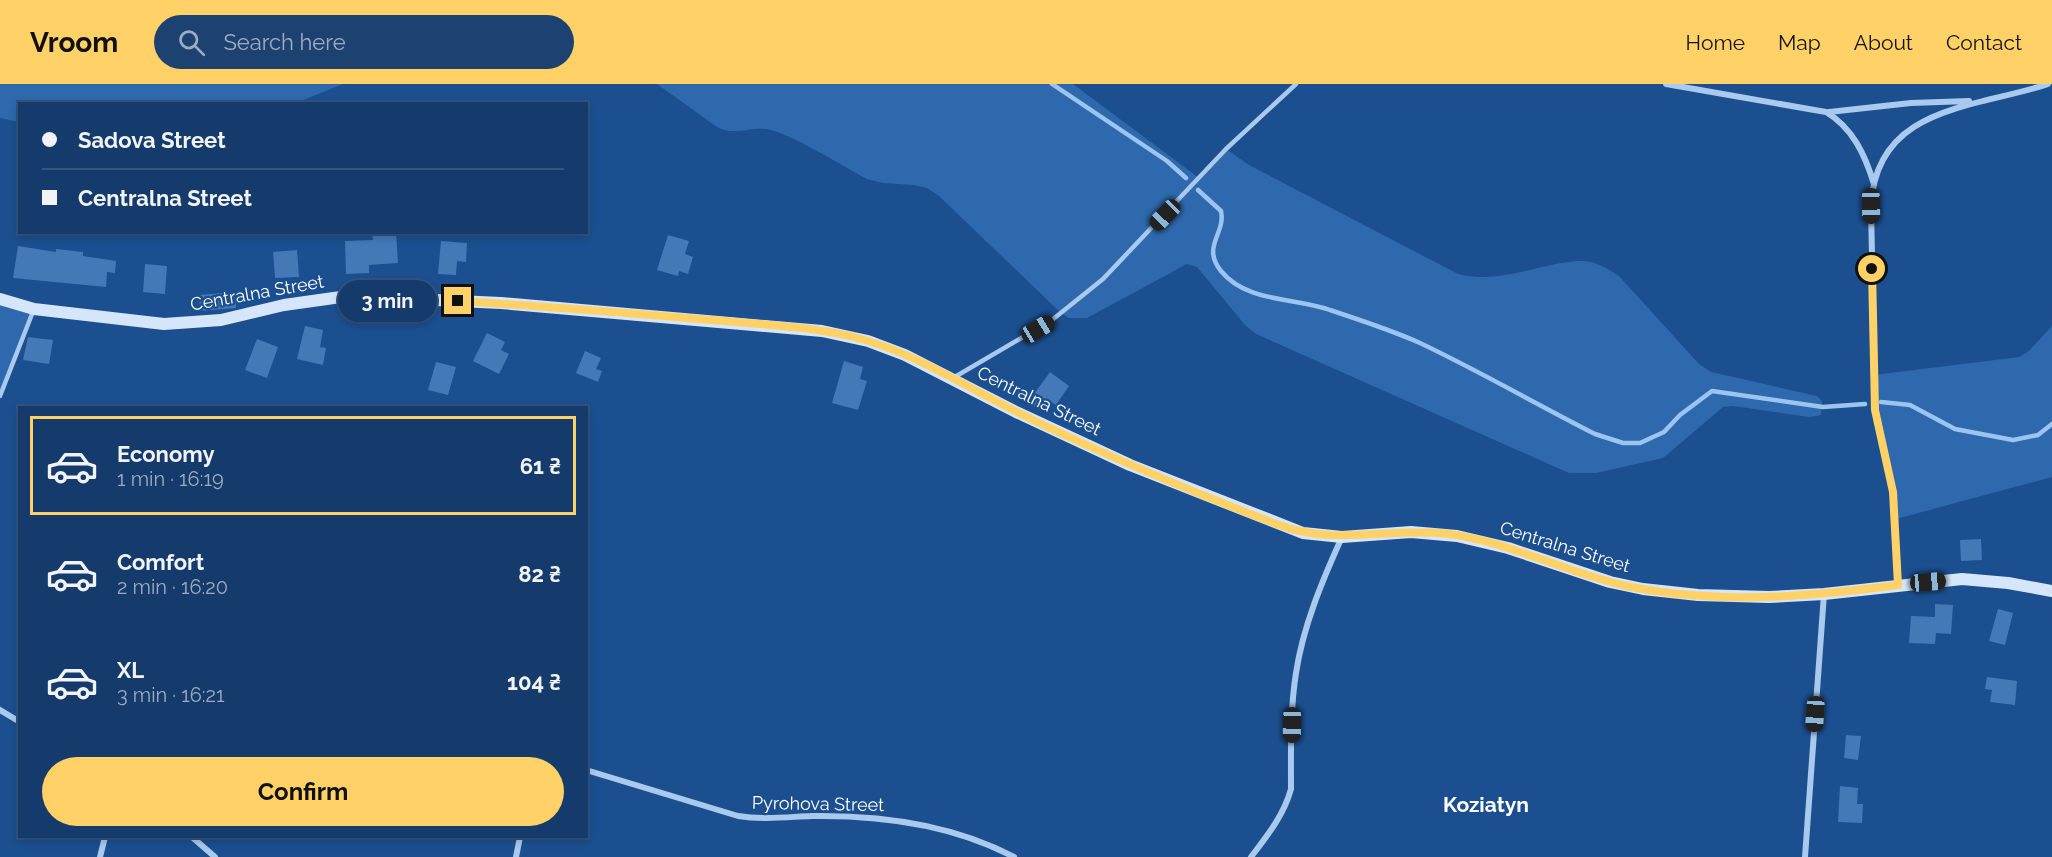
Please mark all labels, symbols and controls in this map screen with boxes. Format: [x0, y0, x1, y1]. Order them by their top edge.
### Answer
search box [154, 15, 574, 69]
text: Vroom [30, 26, 118, 59]
icon: search [175, 26, 208, 59]
text: Search here [223, 29, 346, 55]
text: Home [1686, 30, 1745, 55]
text: Map [1778, 30, 1821, 55]
text: About [1854, 30, 1913, 55]
text: Contact [1946, 30, 2022, 55]
text: Sadova Street [78, 127, 226, 153]
text: Centralna Street [78, 185, 252, 211]
car [1862, 188, 1880, 224]
car [1146, 196, 1184, 234]
route start [1858, 255, 1885, 282]
street label: Centralna Street [189, 270, 325, 315]
callout: 3 min [338, 280, 437, 322]
route end [444, 287, 471, 314]
text: 3 min [362, 289, 413, 313]
car [1018, 312, 1058, 346]
street label: Centralna Street [974, 361, 1105, 440]
icon: car [45, 439, 99, 493]
text: Economy [117, 441, 215, 467]
text: 61 ₴ [520, 453, 561, 479]
text: 1 min · 16:19 [117, 467, 224, 491]
street label: Centralna Street [1497, 517, 1633, 576]
icon: car [45, 547, 99, 601]
text: Comfort [117, 549, 204, 575]
text: 82 ₴ [518, 561, 561, 587]
car [1909, 571, 1947, 593]
text: 2 min · 16:20 [117, 575, 228, 599]
icon: car [45, 655, 99, 709]
text: XL [117, 657, 144, 683]
text: 104 ₴ [507, 669, 561, 695]
text: 3 min · 16:21 [117, 683, 225, 707]
car [1805, 695, 1825, 733]
car [1283, 707, 1301, 743]
button: Confirm [42, 757, 564, 826]
street label: Pyrohova Street [752, 792, 884, 815]
district label: Koziatyn [1443, 792, 1529, 817]

